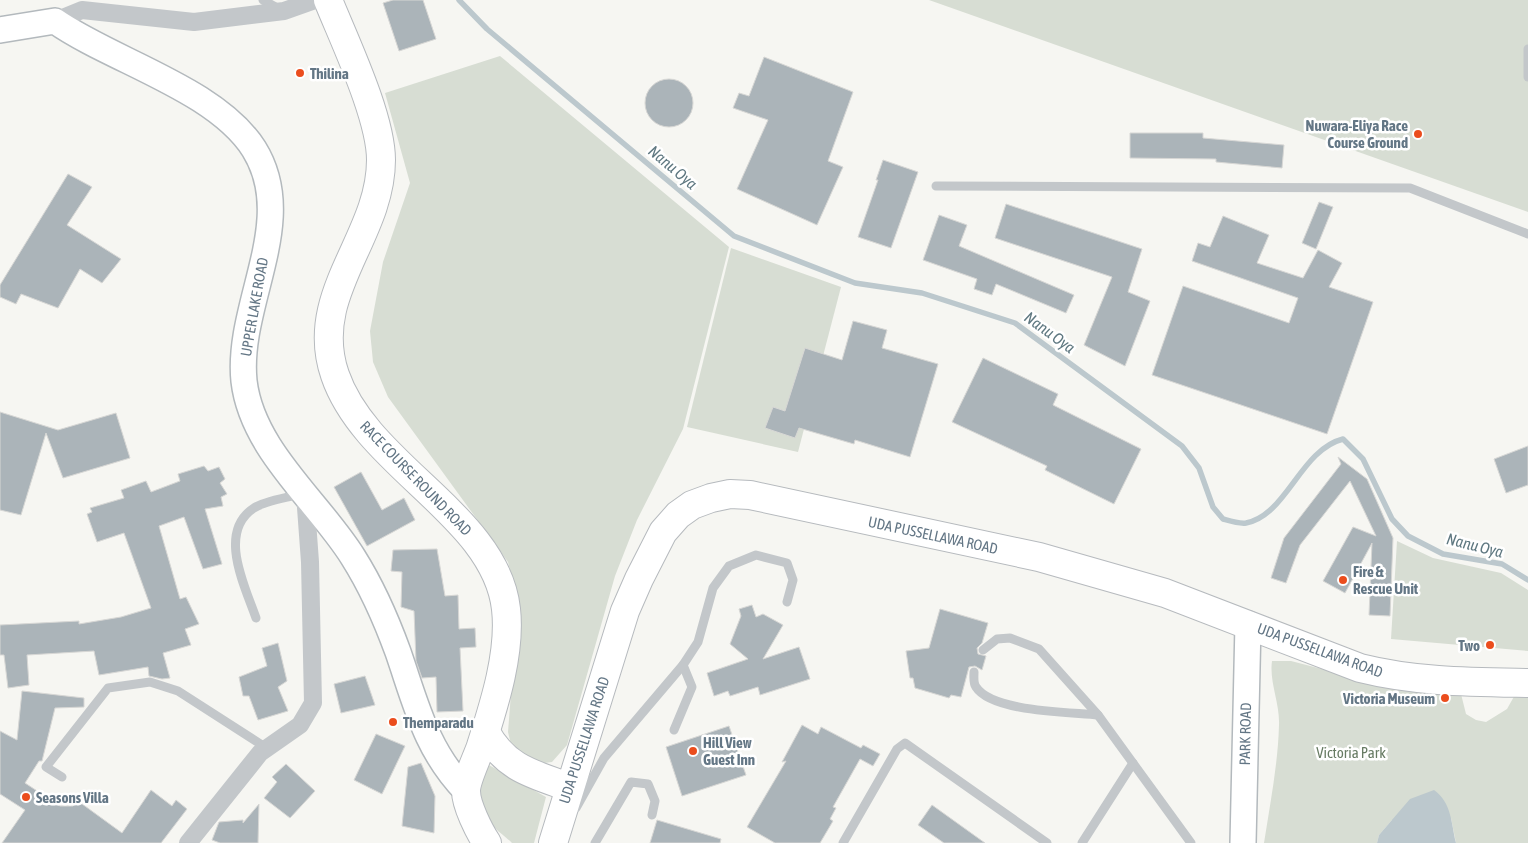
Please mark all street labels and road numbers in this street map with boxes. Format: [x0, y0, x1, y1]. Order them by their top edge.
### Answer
street label: UPPER LAKE ROAD [237, 256, 271, 358]
street label: RACE COURSE ROUND ROAD [357, 417, 475, 539]
street label: UDA PUSSELLAWA ROAD [866, 513, 1000, 557]
street label: UDA PUSSELLAWA ROAD [1255, 619, 1385, 681]
street label: UDA PUSSELLAWA ROAD [555, 674, 613, 806]
street label: PARK ROAD [1236, 702, 1254, 766]

